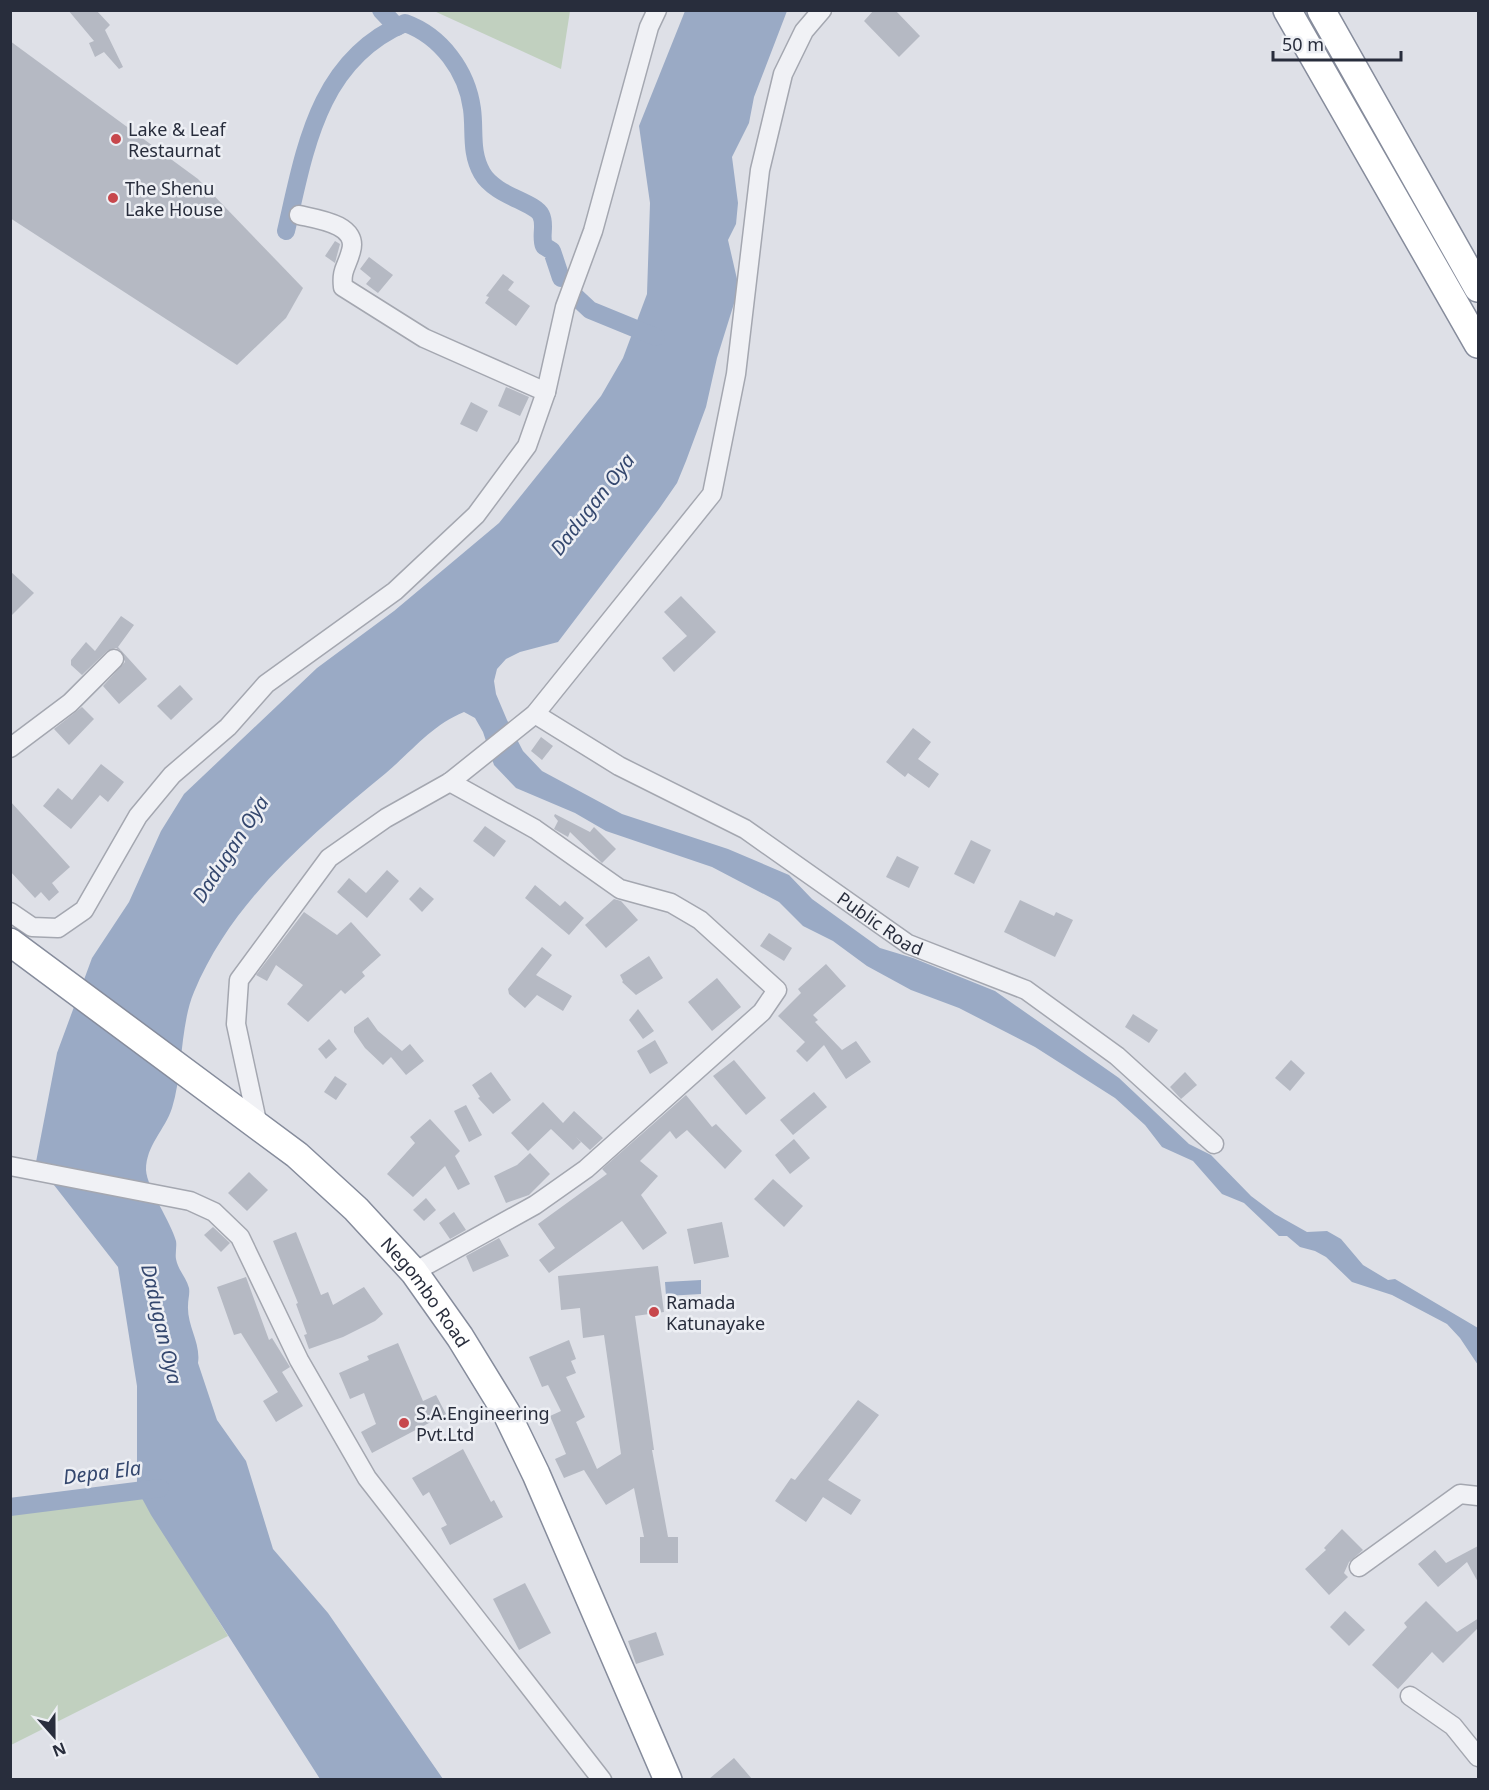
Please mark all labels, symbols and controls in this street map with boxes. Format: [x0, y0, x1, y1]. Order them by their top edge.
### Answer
scale bar [1273, 24, 1400, 62]
text: 50 m [1282, 32, 1324, 56]
place label: Lake & Leaf Restaurnat [128, 117, 227, 162]
marker: Lake & Leaf Restaurnat [109, 132, 123, 146]
place label: The Shenu Lake House [125, 176, 223, 221]
marker: The Shenu Lake House [106, 191, 120, 205]
water label: Dadugan Oya [544, 447, 640, 561]
water label: Dadugan Oya [185, 790, 275, 908]
street label: Public Road [833, 886, 927, 961]
street label: Negombo Road [376, 1232, 475, 1351]
water label: Dadugan Oya [135, 1261, 189, 1387]
place label: Ramada Katunayake [666, 1290, 765, 1335]
marker: Ramada Katunayake [647, 1305, 661, 1319]
place label: S.A.Engineering Pvt.Ltd [416, 1401, 550, 1446]
marker: S.A.Engineering Pvt.Ltd [397, 1416, 411, 1430]
water label: Depa Ela [62, 1454, 142, 1490]
north arrow [24, 1706, 84, 1766]
text: N [49, 1737, 69, 1763]

